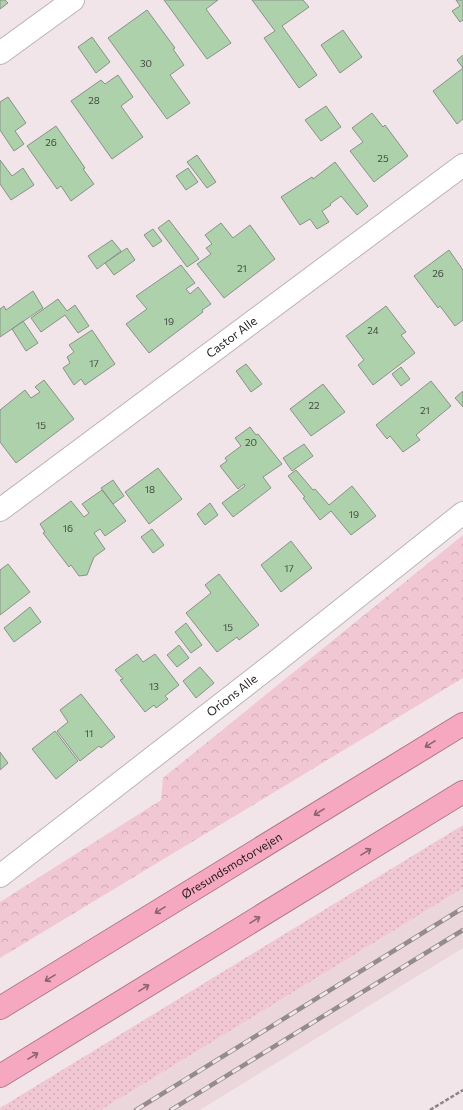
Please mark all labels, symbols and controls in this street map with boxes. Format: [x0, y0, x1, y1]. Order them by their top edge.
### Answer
house number: 30 [140, 57, 152, 69]
house number: 28 [88, 94, 100, 106]
house number: 26 [45, 136, 57, 148]
house number: 25 [377, 152, 389, 164]
house number: 21 [237, 262, 247, 274]
house number: 26 [432, 267, 444, 279]
street label: Castor Alle [203, 313, 259, 360]
house number: 19 [164, 315, 174, 327]
house number: 24 [367, 324, 379, 336]
house number: 17 [89, 357, 99, 369]
house number: 22 [308, 399, 320, 411]
house number: 21 [420, 404, 430, 416]
house number: 15 [36, 419, 46, 431]
house number: 20 [245, 436, 257, 448]
house number: 18 [145, 483, 155, 495]
house number: 19 [349, 508, 359, 520]
house number: 16 [63, 522, 73, 534]
house number: 17 [284, 562, 294, 574]
house number: 15 [223, 621, 233, 633]
street label: Orions Alle [203, 671, 260, 719]
house number: 13 [149, 680, 159, 692]
house number: 11 [85, 727, 93, 739]
one-way arrow [424, 741, 436, 749]
one-way arrow [313, 809, 325, 817]
street label: Øresundsmotorvejen [179, 829, 284, 901]
one-way arrow [360, 847, 372, 855]
one-way arrow [155, 905, 166, 914]
one-way arrow [249, 916, 260, 924]
one-way arrow [44, 974, 56, 982]
one-way arrow [138, 984, 149, 992]
one-way arrow [27, 1052, 38, 1060]

